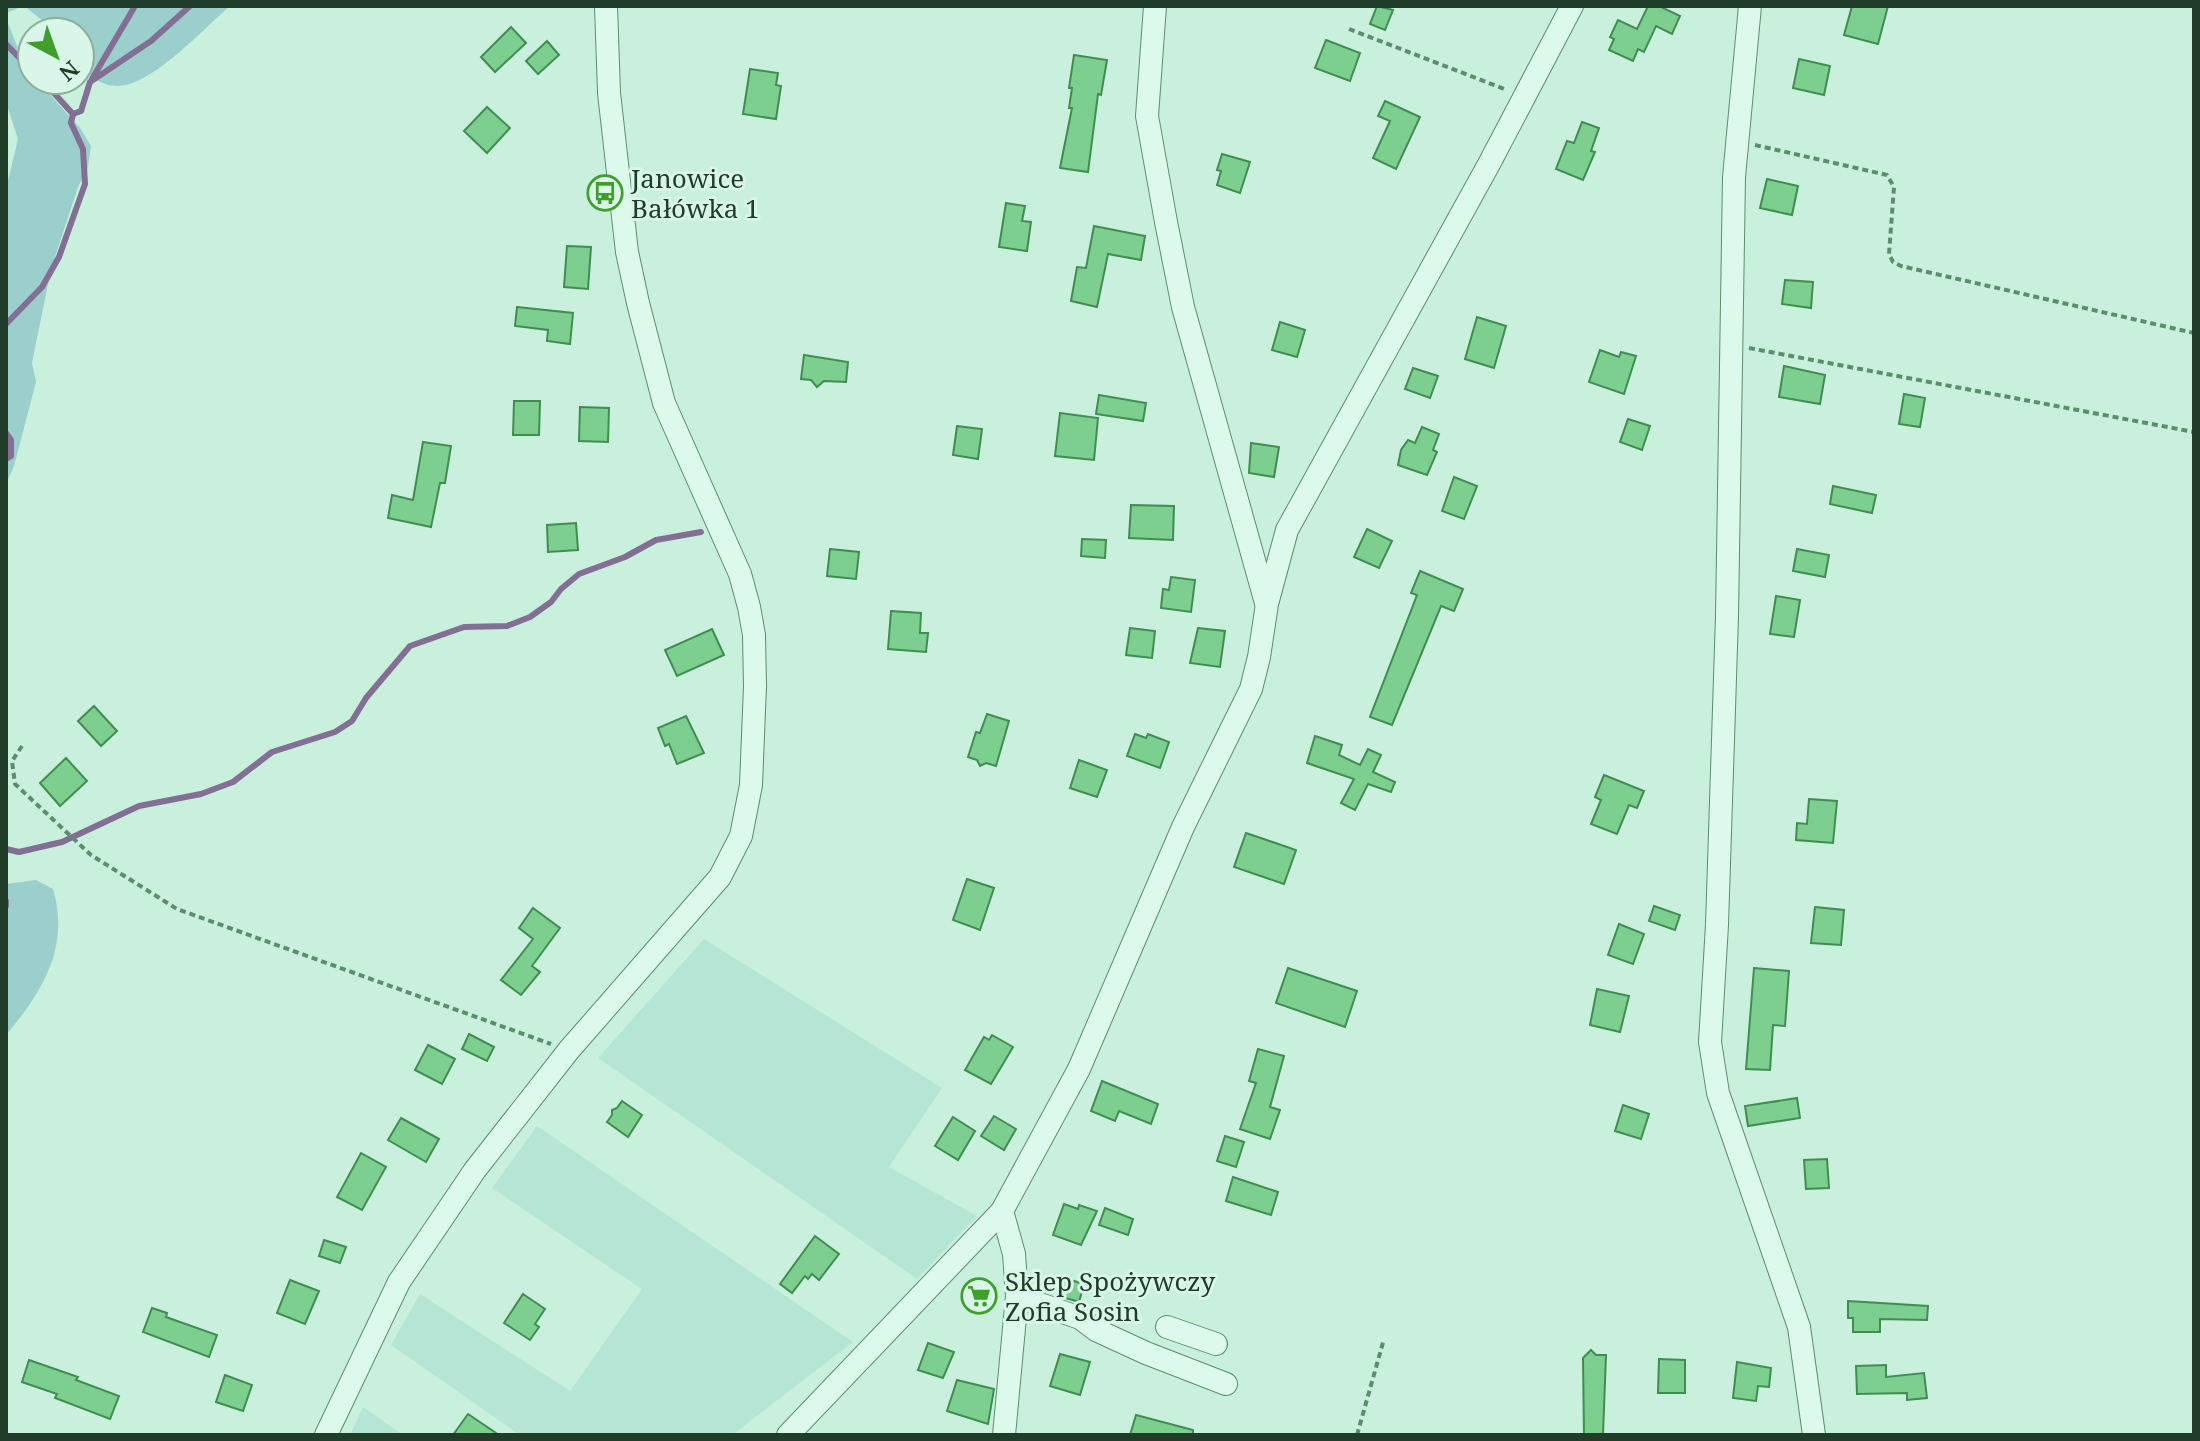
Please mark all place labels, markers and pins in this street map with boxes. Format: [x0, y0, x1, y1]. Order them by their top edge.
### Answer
place label: Janowice Bałówka 1 [630, 160, 760, 226]
bus stop icon: Janowice Bałówka 1 [586, 174, 624, 212]
place label: Sklep Spożywczy Zofia Sosin [1005, 1263, 1216, 1329]
supermarket icon: Sklep Spożywczy Zofia Sosin [960, 1277, 998, 1315]

